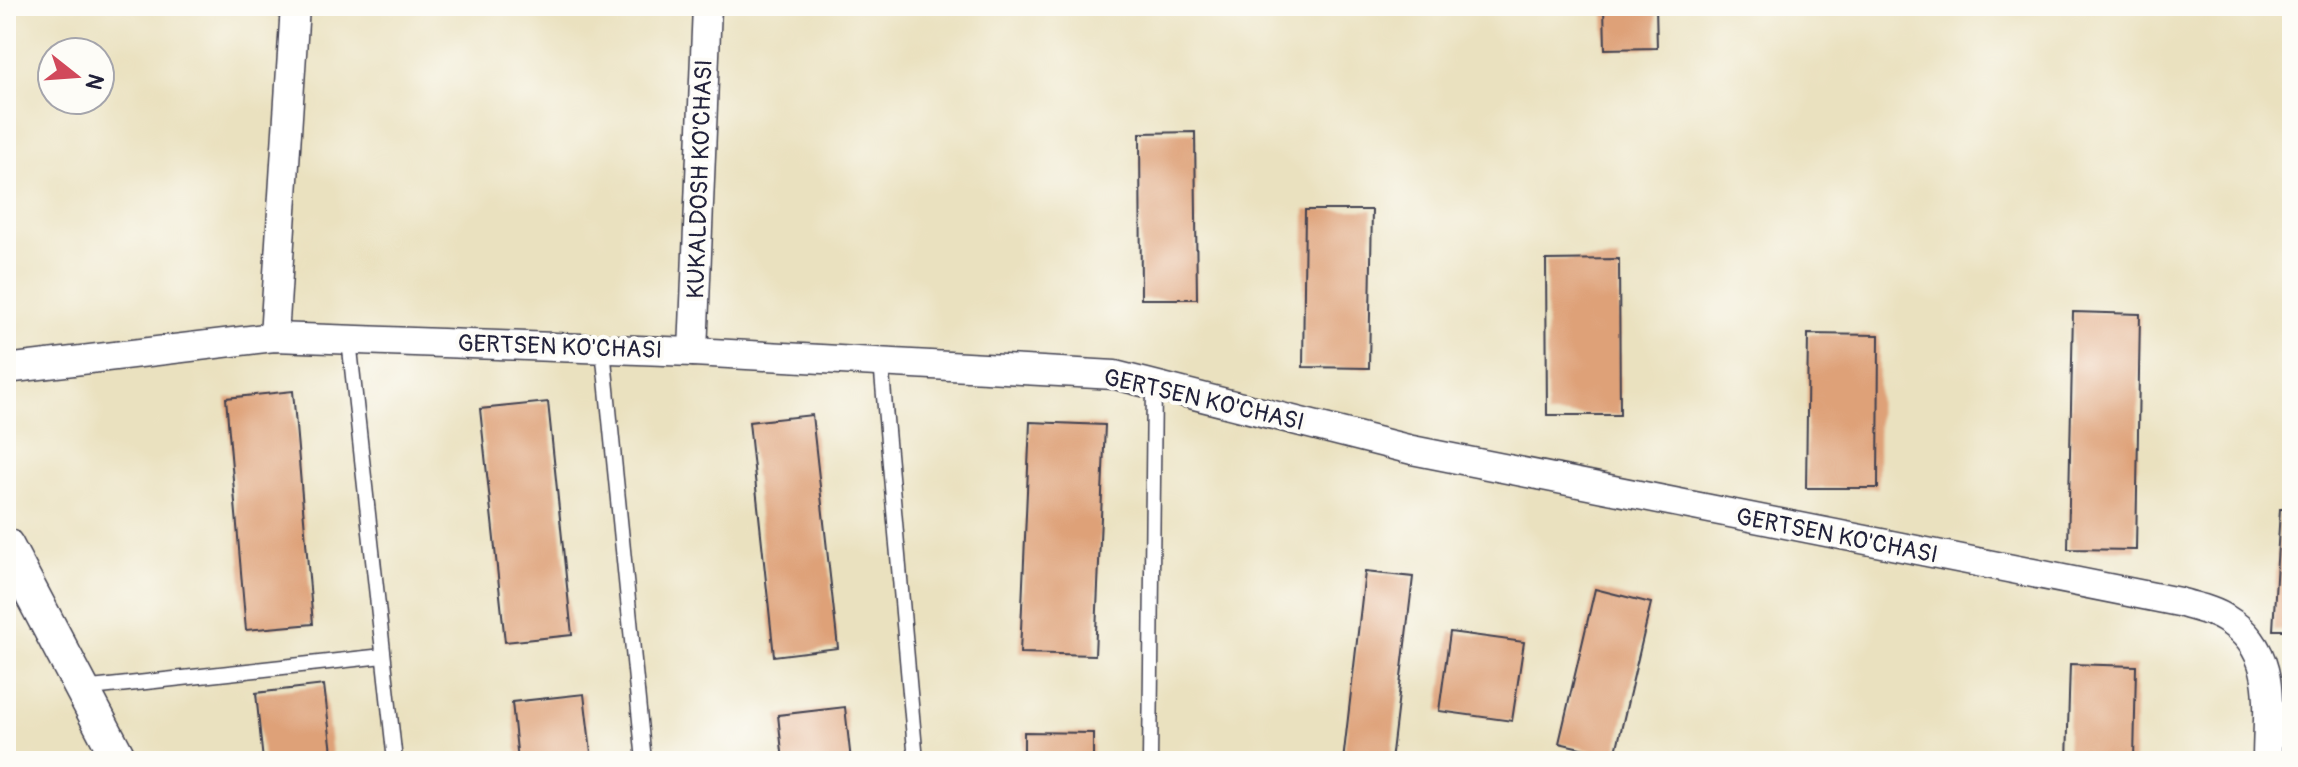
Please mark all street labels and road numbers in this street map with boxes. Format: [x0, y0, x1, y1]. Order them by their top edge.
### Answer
street label: KUKALDOSH KO'CHASI [681, 59, 719, 299]
street label: GERTSEN KO'CHASI [457, 329, 663, 365]
street label: GERTSEN KO'CHASI [1101, 363, 1307, 437]
street label: GERTSEN KO'CHASI [1734, 502, 1940, 570]

